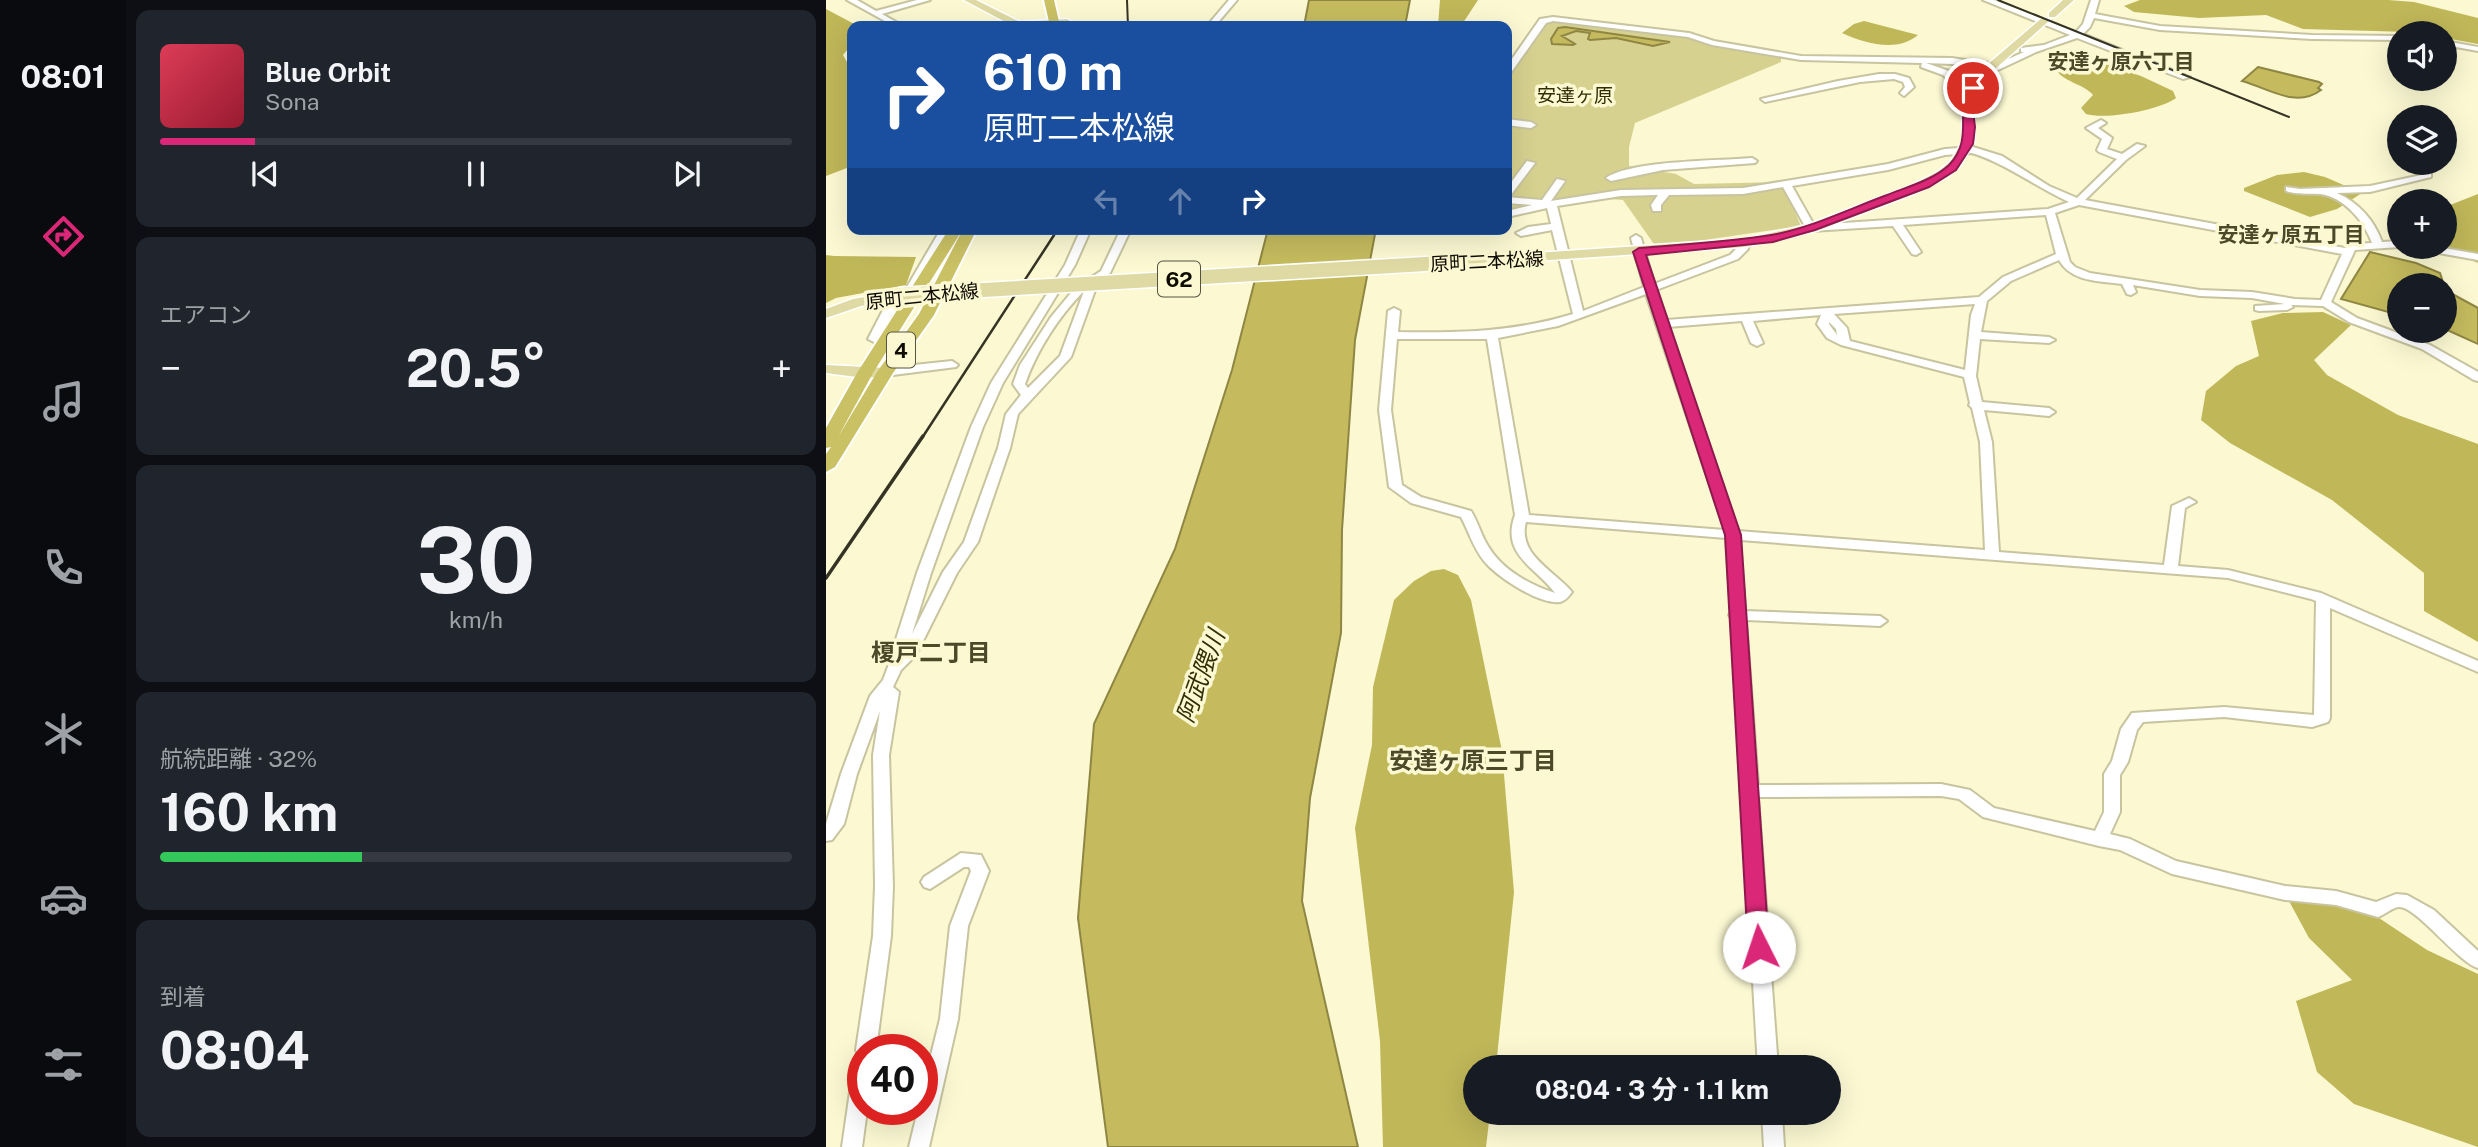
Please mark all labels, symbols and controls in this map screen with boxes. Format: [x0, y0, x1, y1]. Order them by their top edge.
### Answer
map controls [2387, 21, 2457, 343]
button: sound [2387, 21, 2457, 91]
text: 610 m [983, 43, 1123, 101]
icon: right [868, 49, 959, 140]
district label: 安達ヶ原六丁目 [2048, 49, 2195, 74]
text: Blue Orbit [265, 57, 391, 88]
text: 08:01 [21, 58, 105, 95]
pin [1943, 58, 2003, 118]
icon: arrive [1954, 69, 1992, 107]
park label: 安達ヶ原 [1537, 84, 1613, 106]
text: Sona [265, 88, 319, 115]
button: layers [2387, 105, 2457, 175]
text: 原町二本松線 [983, 109, 1175, 146]
icon: previous [246, 155, 284, 193]
icon: pause [457, 155, 495, 193]
icon: next [668, 155, 706, 193]
icon: left [1088, 182, 1126, 220]
icon: ahead [1161, 182, 1199, 220]
icon: right [1234, 182, 1272, 220]
button: + [2387, 189, 2457, 259]
icon: directions [39, 212, 88, 261]
district label: 安達ヶ原五丁目 [2218, 222, 2365, 247]
street label: 原町二本松線 [1429, 247, 1545, 275]
road number: 62 [1158, 262, 1200, 296]
button: − [2387, 273, 2457, 343]
street label: 原町二本松線 [864, 279, 980, 313]
text: エアコン [160, 301, 252, 328]
road number: 4 [887, 332, 915, 368]
text: 20.5° [406, 338, 546, 399]
text: − [160, 346, 181, 391]
text: + [771, 346, 792, 391]
icon: music [39, 377, 88, 426]
text: 30 [417, 507, 535, 613]
icon: phone [39, 543, 88, 592]
text: km/h [449, 606, 503, 633]
water label: 阿武隈川 [1170, 623, 1231, 726]
district label: 榎戸二丁目 [871, 638, 991, 666]
icon: climate [39, 709, 88, 758]
text: 航続距離 · 32% [160, 745, 317, 772]
district label: 安達ヶ原三丁目 [1389, 746, 1557, 774]
text: 160 km [160, 782, 338, 843]
icon: car [39, 874, 88, 923]
position arrow [1722, 910, 1796, 984]
text: 到着 [160, 983, 206, 1010]
text: 08:04 [160, 1020, 310, 1081]
speed limit sign: 40 [847, 1034, 938, 1125]
icon: filters [39, 1040, 88, 1089]
text: 08:04 · 3 分 · 1.1 km [1535, 1074, 1769, 1105]

